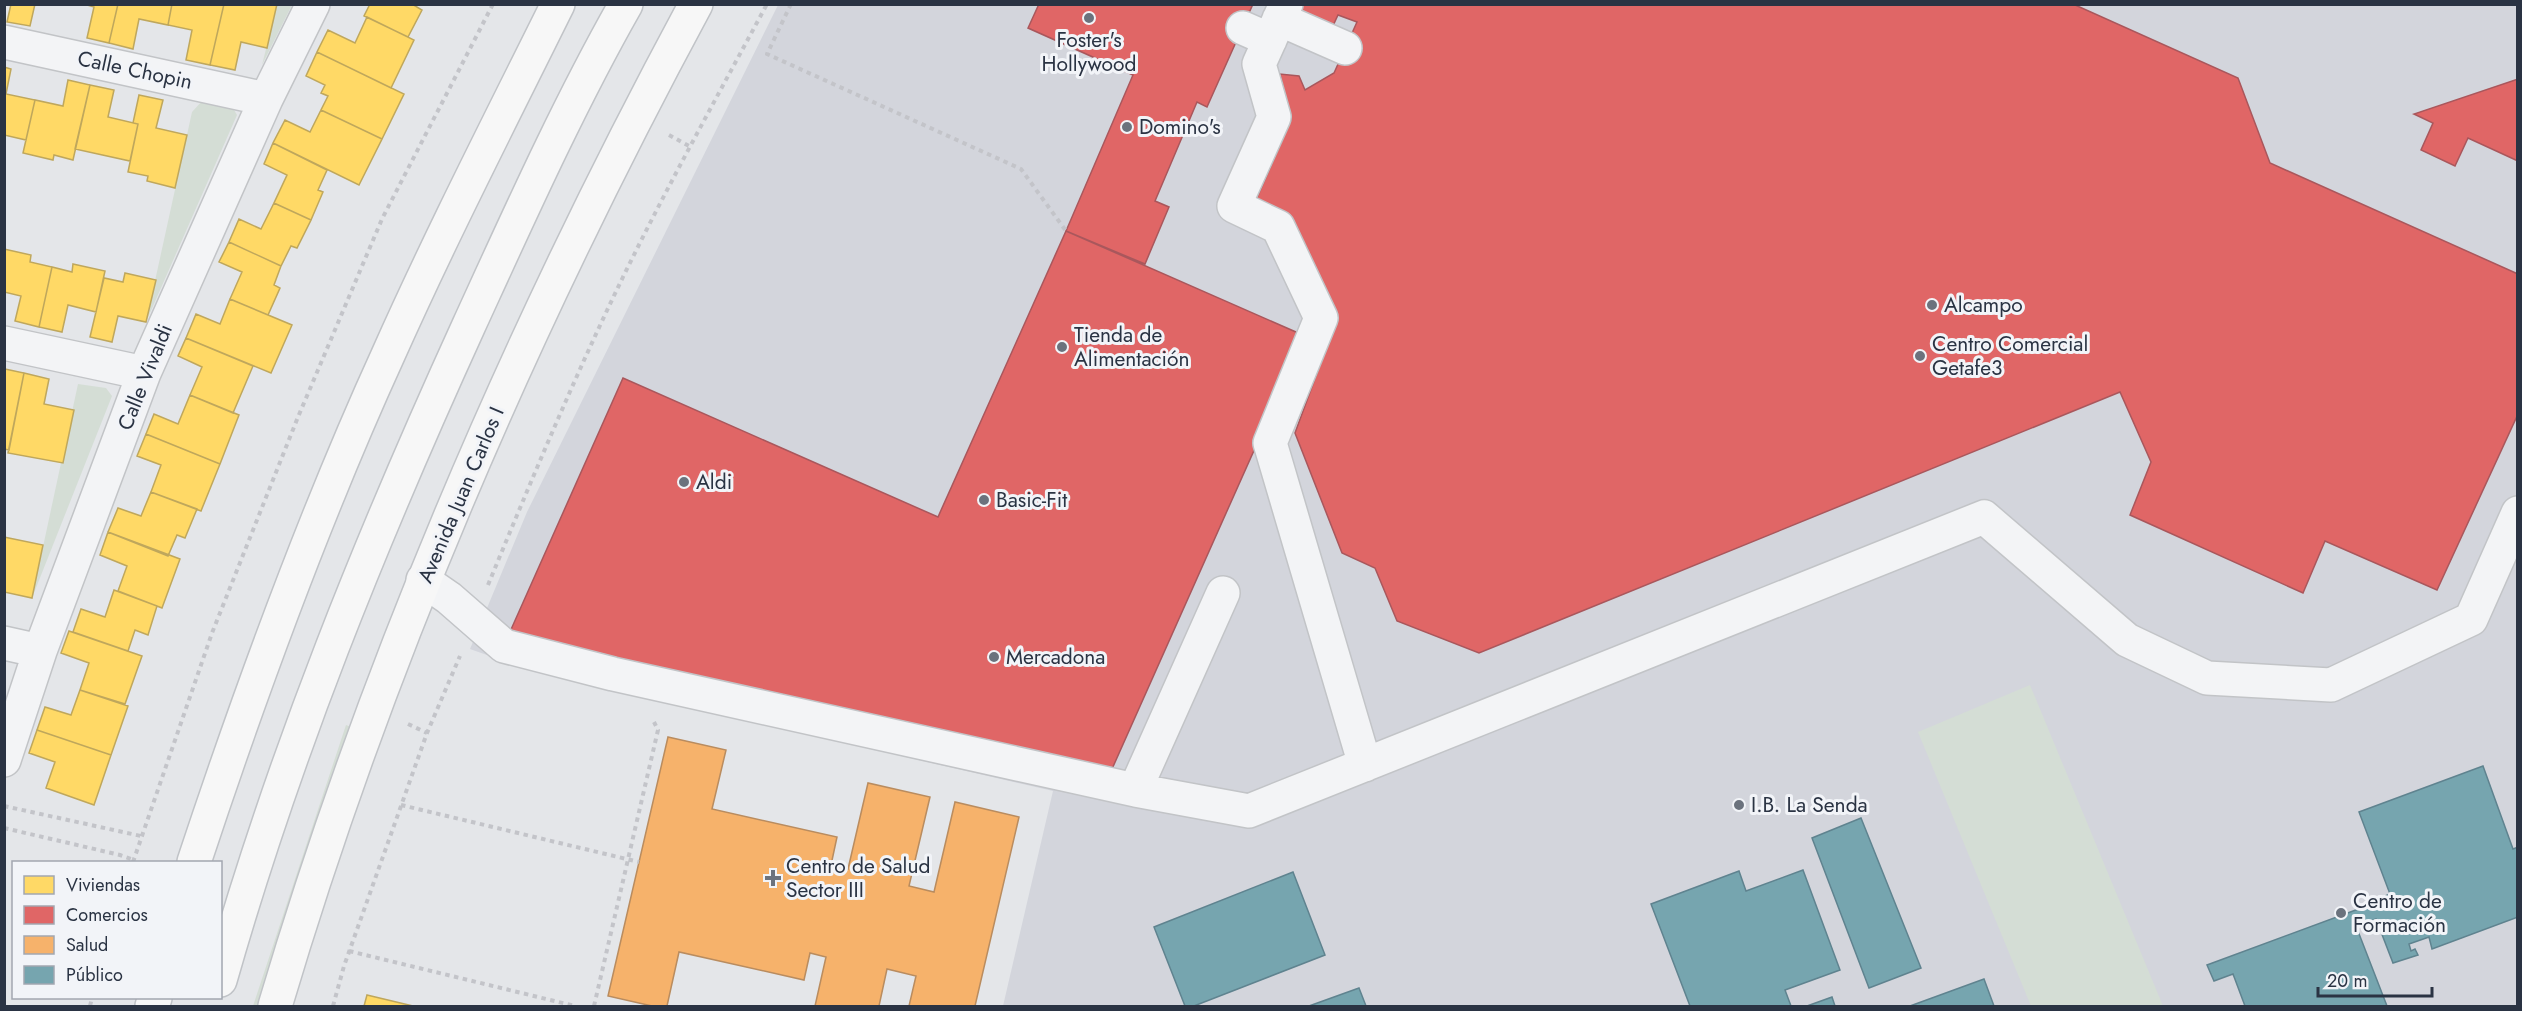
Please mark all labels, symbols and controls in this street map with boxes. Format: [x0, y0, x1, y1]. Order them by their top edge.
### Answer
marker: Foster's Hollywood [1082, 11, 1096, 25]
place label: Foster's Hollywood [1042, 25, 1136, 79]
street label: Calle Chopin [75, 43, 195, 97]
place label: Domino's [1139, 112, 1221, 142]
marker: Domino's [1120, 120, 1134, 134]
place label: Alcampo [1944, 290, 2023, 320]
marker: Alcampo [1925, 298, 1939, 312]
street label: Calle Vivaldi [110, 319, 180, 435]
place label: Tienda de Alimentación [1074, 320, 1190, 374]
place label: Centro Comercial Getafe3 [1932, 329, 2088, 383]
marker: Tienda de Alimentación [1055, 340, 1069, 354]
marker: Centro Comercial Getafe3 [1913, 349, 1927, 363]
street label: Avenida Juan Carlos I [410, 402, 512, 588]
place label: Aldi [696, 467, 732, 497]
marker: Aldi [677, 475, 691, 489]
place label: Basic-Fit [996, 485, 1067, 515]
marker: Basic-Fit [977, 493, 991, 507]
place label: Mercadona [1006, 642, 1105, 672]
marker: Mercadona [987, 650, 1001, 664]
place label: I.B. La Senda [1751, 790, 1868, 820]
marker: I.B. La Senda [1732, 798, 1746, 812]
place label: Centro de Salud Sector III [786, 851, 930, 905]
legend [12, 861, 222, 999]
marker: Centro de Salud Sector III [764, 869, 782, 887]
text: Viviendas [66, 872, 140, 898]
place label: Centro de Formación [2353, 886, 2446, 940]
text: Comercios [66, 902, 148, 928]
marker: Centro de Formación [2334, 906, 2348, 920]
text: Salud [66, 932, 108, 958]
scale bar [2318, 960, 2432, 998]
text: Público [66, 962, 123, 988]
text: 20 m [2327, 968, 2367, 994]

